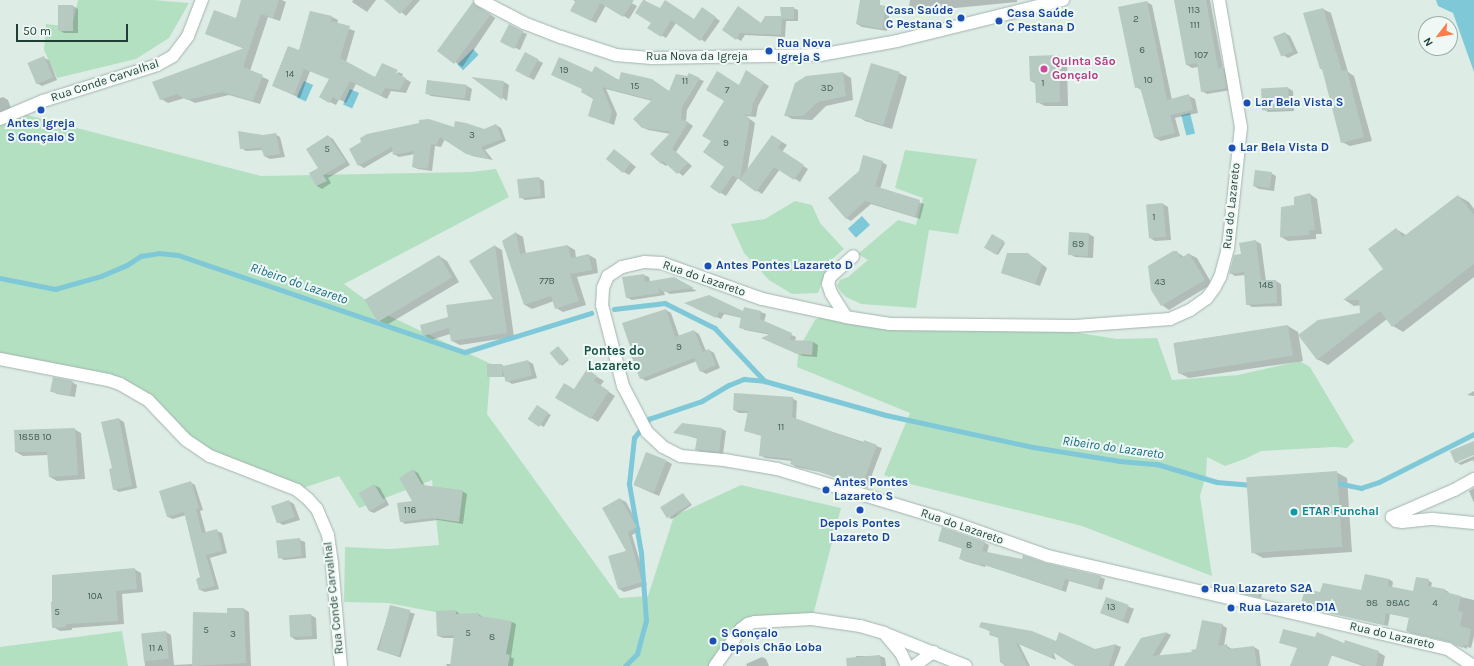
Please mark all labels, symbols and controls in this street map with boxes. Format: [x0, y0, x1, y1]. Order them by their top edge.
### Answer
place label: Casa Saúde C Pestana S [886, 4, 953, 32]
house number: 113 [1188, 5, 1200, 17]
place label: Casa Saúde C Pestana D [1007, 7, 1075, 35]
marker: Casa Saúde C Pestana S [956, 13, 966, 23]
house number: 2 [1133, 14, 1139, 26]
scale bar [18, 16, 130, 42]
marker: Casa Saúde C Pestana D [994, 16, 1004, 26]
north arrow [1418, 16, 1458, 56]
house number: 111 [1190, 20, 1200, 32]
text: 50 m [23, 24, 51, 38]
text: N [1421, 35, 1436, 49]
place label: Rua Nova Igreja S [777, 37, 831, 65]
house number: 6 [1139, 45, 1145, 57]
marker: Rua Nova Igreja S [764, 46, 774, 56]
street label: Rua Nova da Igreja [646, 50, 748, 64]
house number: 107 [1194, 50, 1208, 62]
place label: Quinta São Gonçalo [1052, 55, 1115, 83]
street label: Rua Conde Carvalhal [49, 57, 161, 105]
marker: Quinta São Gonçalo [1039, 64, 1049, 74]
house number: 19 [559, 65, 569, 77]
house number: 14 [286, 69, 294, 81]
house number: 10 [1143, 75, 1153, 87]
house number: 11 [682, 76, 688, 88]
house number: 1 [1041, 78, 1045, 90]
house number: 15 [631, 81, 639, 93]
house number: 3D [821, 83, 833, 95]
house number: 7 [725, 85, 729, 97]
place label: Lar Bela Vista S [1255, 96, 1343, 110]
marker: Lar Bela Vista S [1242, 98, 1252, 108]
marker: Antes Igreja S Gonçalo S [36, 105, 46, 115]
place label: Antes Igreja S Gonçalo S [7, 117, 75, 145]
house number: 3 [469, 130, 475, 142]
house number: 9 [723, 138, 729, 150]
place label: Lar Bela Vista D [1240, 141, 1329, 155]
marker: Lar Bela Vista D [1227, 143, 1237, 153]
house number: 5 [324, 144, 330, 156]
street label: Rua do Lazareto [1220, 162, 1244, 250]
house number: 1 [1152, 212, 1156, 224]
house number: 89 [1072, 239, 1084, 251]
street label: Rua do Lazareto [661, 258, 747, 300]
place label: Antes Pontes Lazareto D [716, 259, 853, 273]
water label: Ribeiro do Lazareto [248, 260, 350, 308]
marker: Antes Pontes Lazareto D [703, 261, 713, 271]
house number: 77B [539, 276, 555, 288]
house number: 43 [1154, 277, 1166, 289]
house number: 148 [1258, 280, 1274, 292]
house number: 9 [676, 342, 682, 354]
district label: Pontes do Lazareto [584, 344, 644, 375]
house number: 11 [778, 422, 784, 434]
house number: 185B 10 [19, 432, 51, 444]
water label: Ribeiro do Lazareto [1061, 433, 1165, 463]
place label: Antes Pontes Lazareto S [834, 476, 908, 504]
marker: Antes Pontes Lazareto S [821, 485, 831, 495]
house number: 116 [404, 505, 416, 517]
marker: Depois Pontes Lazareto D [855, 505, 865, 515]
place label: ETAR Funchal [1302, 505, 1379, 519]
street label: Rua do Lazareto [919, 506, 1005, 548]
marker: ETAR Funchal [1289, 507, 1299, 517]
place label: Depois Pontes Lazareto D [820, 517, 900, 545]
house number: 8 [966, 540, 972, 552]
street label: Rua Conde Carvalhal [321, 541, 347, 655]
place label: Rua Lazareto S2A [1213, 582, 1312, 596]
marker: Rua Lazareto S2A [1200, 584, 1210, 594]
house number: 10A [88, 591, 102, 603]
house number: 98 [1366, 598, 1378, 610]
house number: 98AC [1386, 598, 1410, 610]
house number: 4 [1432, 598, 1438, 610]
place label: Rua Lazareto D1A [1239, 601, 1336, 615]
house number: 13 [1106, 602, 1116, 614]
marker: Rua Lazareto D1A [1226, 603, 1236, 613]
house number: 5 [54, 607, 60, 619]
street label: Rua do Lazareto [1348, 619, 1436, 653]
house number: 5 [203, 625, 209, 637]
place label: S Gonçalo Depois Chão Loba [721, 627, 822, 655]
house number: 5 [465, 628, 471, 640]
house number: 3 [230, 629, 236, 641]
house number: 8 [489, 632, 495, 644]
marker: S Gonçalo Depois Chão Loba [708, 636, 718, 646]
house number: 11 A [149, 643, 163, 655]

